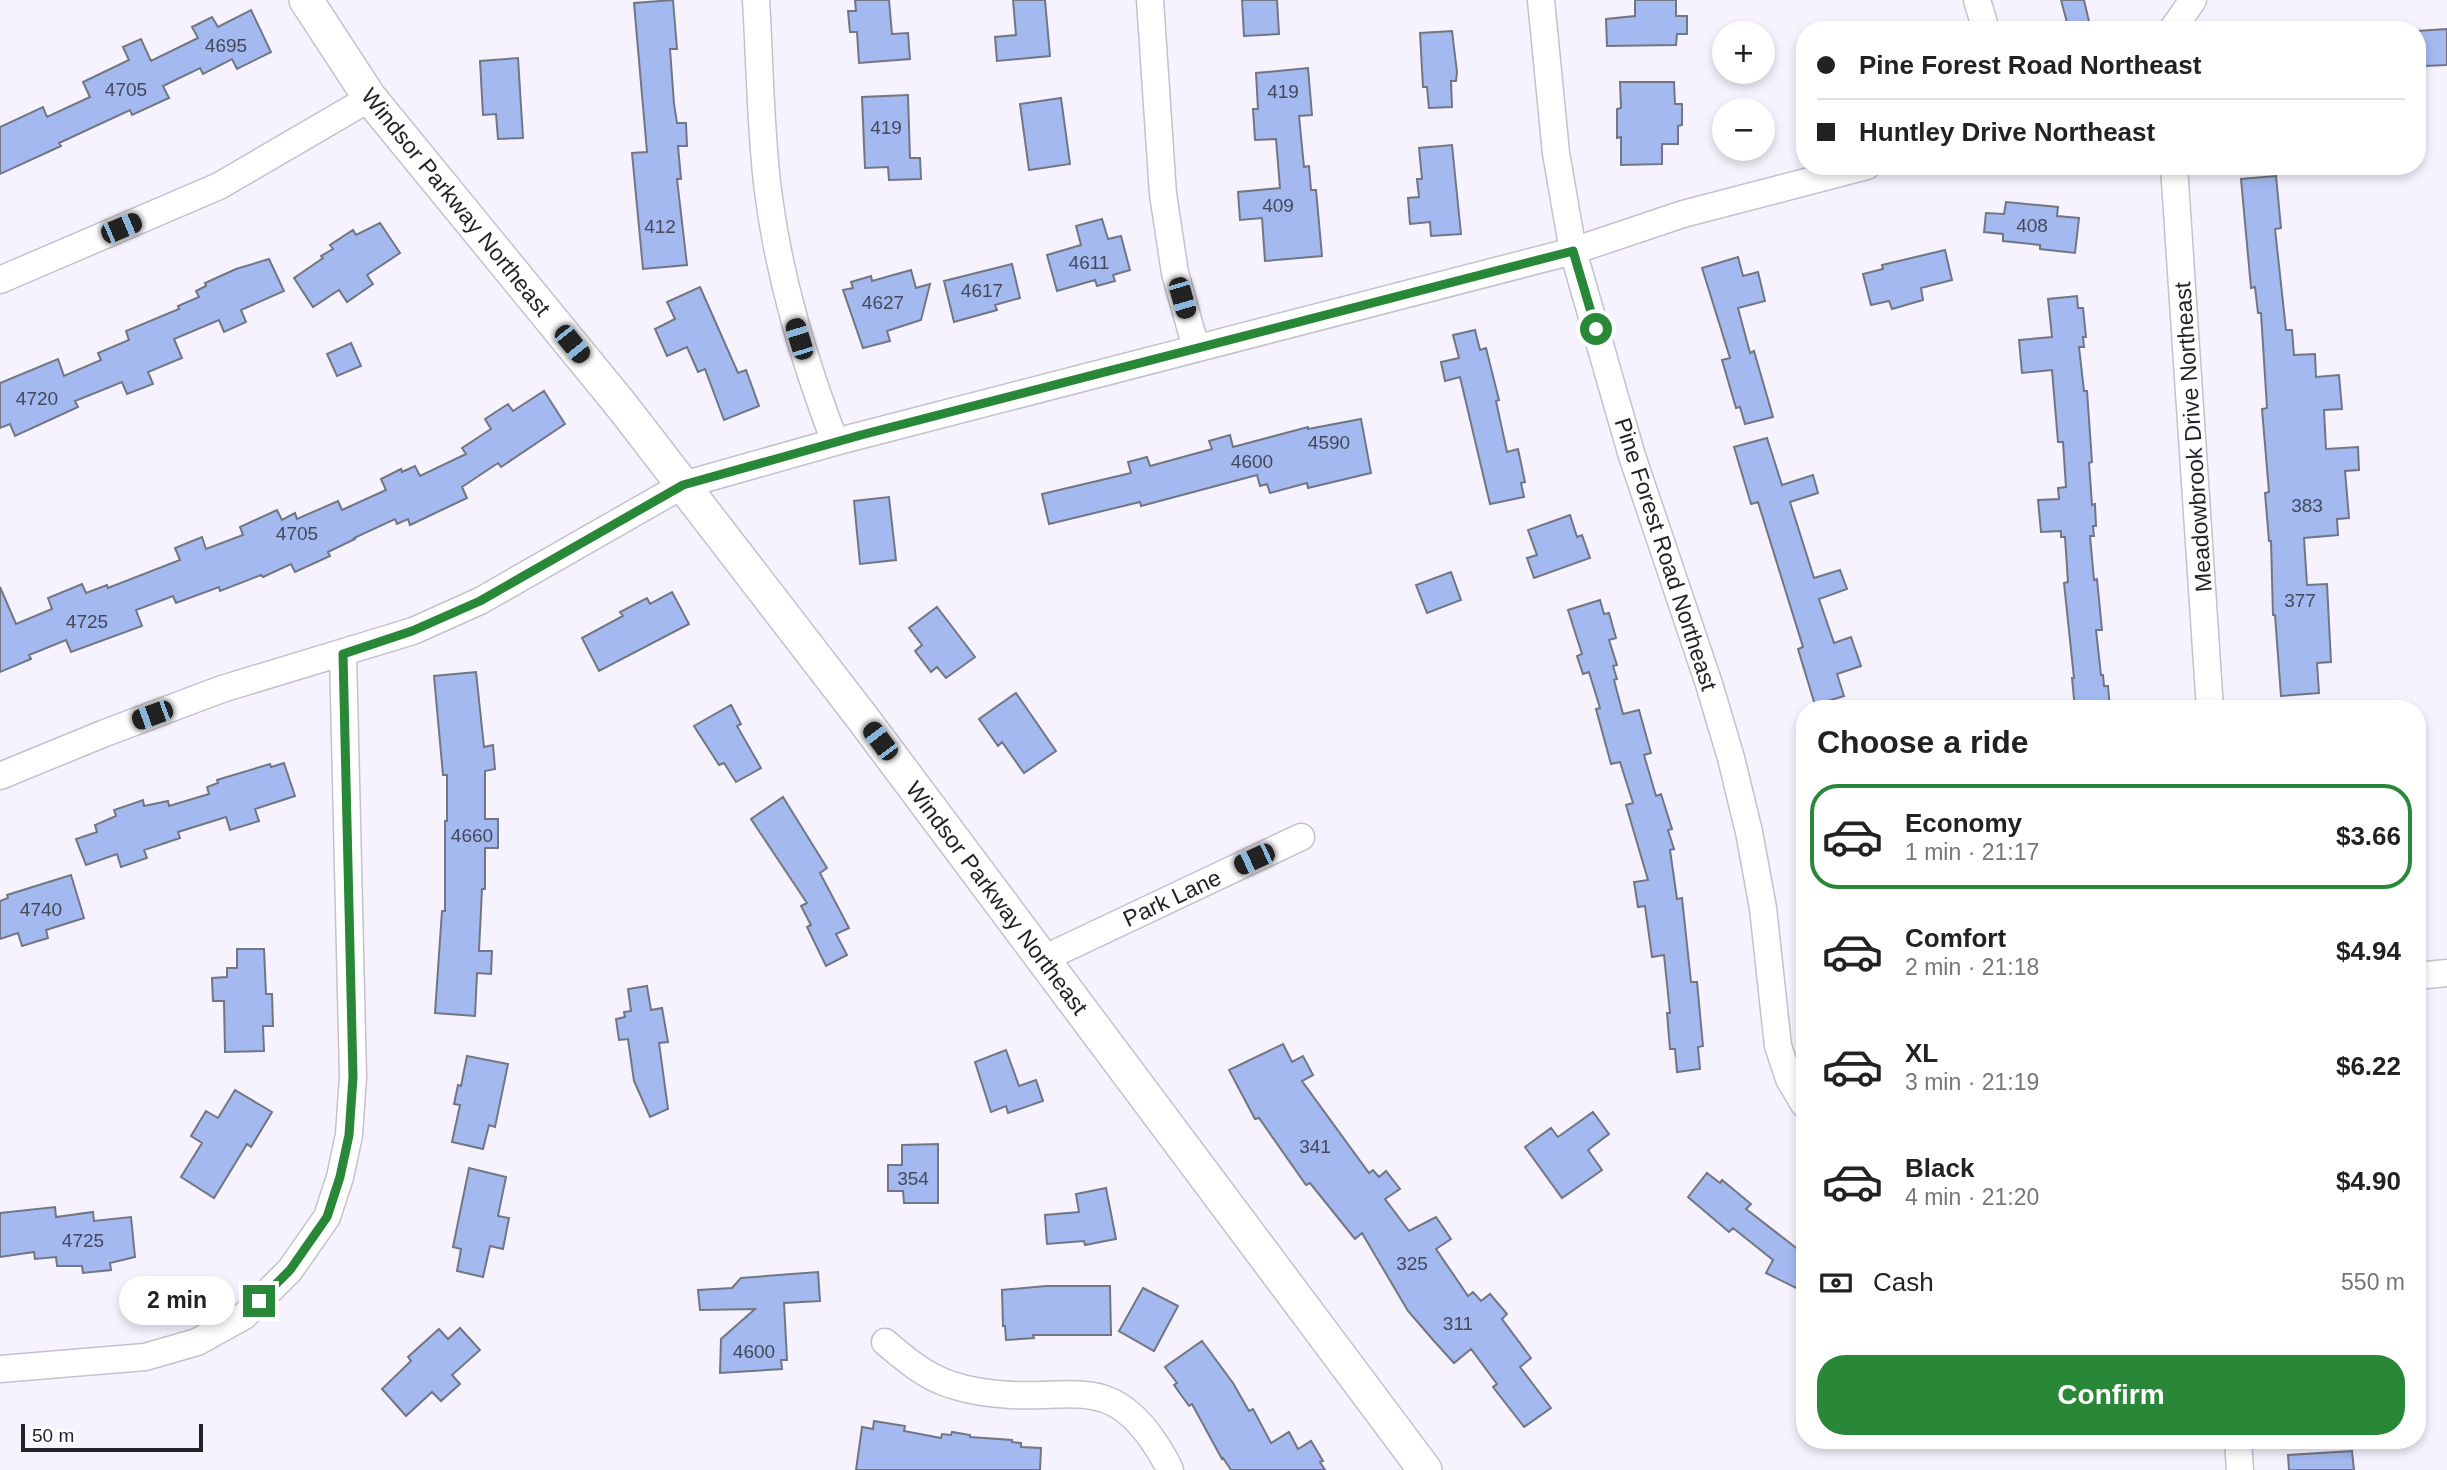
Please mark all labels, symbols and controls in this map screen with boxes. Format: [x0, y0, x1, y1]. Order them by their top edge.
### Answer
map controls [1712, 21, 1775, 161]
button: + [1712, 21, 1775, 84]
house number: 4695 [205, 35, 247, 56]
text: Pine Forest Road Northeast [1859, 50, 2201, 80]
house number: 4705 [105, 79, 147, 100]
house number: 419 [1267, 81, 1299, 102]
street label: Windsor Parkway Northeast [356, 83, 556, 321]
button: − [1712, 98, 1775, 161]
house number: 419 [870, 117, 902, 138]
text: Huntley Drive Northeast [1859, 117, 2155, 147]
house number: 409 [1262, 195, 1294, 216]
car [98, 210, 145, 246]
house number: 408 [2016, 215, 2048, 236]
house number: 412 [644, 216, 676, 237]
house number: 4611 [1069, 252, 1109, 273]
car [1167, 275, 1198, 321]
house number: 4617 [961, 280, 1003, 301]
street label: Meadowbrook Drive Northeast [2169, 281, 2217, 593]
house number: 4627 [862, 292, 904, 313]
route start [1580, 313, 1612, 345]
car [783, 316, 816, 362]
car [551, 321, 594, 367]
house number: 4720 [16, 388, 58, 409]
street label: Pine Forest Road Northeast [1610, 414, 1723, 694]
house number: 4590 [1308, 432, 1350, 453]
house number: 4600 [1231, 451, 1273, 472]
house number: 383 [2291, 495, 2323, 516]
house number: 4705 [276, 523, 318, 544]
house number: 377 [2284, 590, 2316, 611]
house number: 4725 [66, 611, 108, 632]
car [129, 698, 176, 732]
car [859, 718, 902, 764]
text: Choose a ride [1817, 724, 2029, 760]
street label: Windsor Parkway Northeast [901, 776, 1094, 1020]
icon: car [1821, 805, 1884, 868]
text: Economy [1905, 808, 2022, 838]
text: $3.66 [2336, 821, 2401, 851]
house number: 4660 [451, 825, 493, 846]
text: 1 min · 21:17 [1905, 839, 2039, 865]
car [1231, 841, 1278, 877]
street label: Park Lane [1119, 864, 1225, 932]
house number: 4740 [20, 899, 62, 920]
icon: car [1821, 920, 1884, 983]
text: Comfort [1905, 923, 2006, 953]
text: $4.94 [2336, 936, 2401, 966]
text: 2 min · 21:18 [1905, 954, 2039, 980]
icon: car [1821, 1035, 1884, 1098]
text: XL [1905, 1038, 1938, 1068]
text: $6.22 [2336, 1051, 2401, 1081]
text: 3 min · 21:19 [1905, 1069, 2039, 1095]
house number: 341 [1299, 1136, 1331, 1157]
icon: car [1821, 1150, 1884, 1213]
text: Black [1905, 1153, 1974, 1183]
text: $4.90 [2336, 1166, 2401, 1196]
house number: 354 [897, 1168, 929, 1189]
text: 4 min · 21:20 [1905, 1184, 2039, 1210]
house number: 4725 [62, 1230, 104, 1251]
house number: 325 [1396, 1253, 1428, 1274]
icon: cash [1817, 1264, 1855, 1302]
text: Cash [1873, 1267, 1934, 1297]
text: 550 m [2341, 1269, 2405, 1295]
callout: 2 min [119, 1276, 234, 1326]
route end [243, 1285, 275, 1317]
text: 2 min [147, 1287, 207, 1313]
house number: 311 [1443, 1313, 1473, 1334]
house number: 4600 [733, 1341, 775, 1362]
button: Confirm [1817, 1355, 2405, 1435]
scale bar [21, 1421, 203, 1453]
text: 50 m [32, 1425, 74, 1446]

